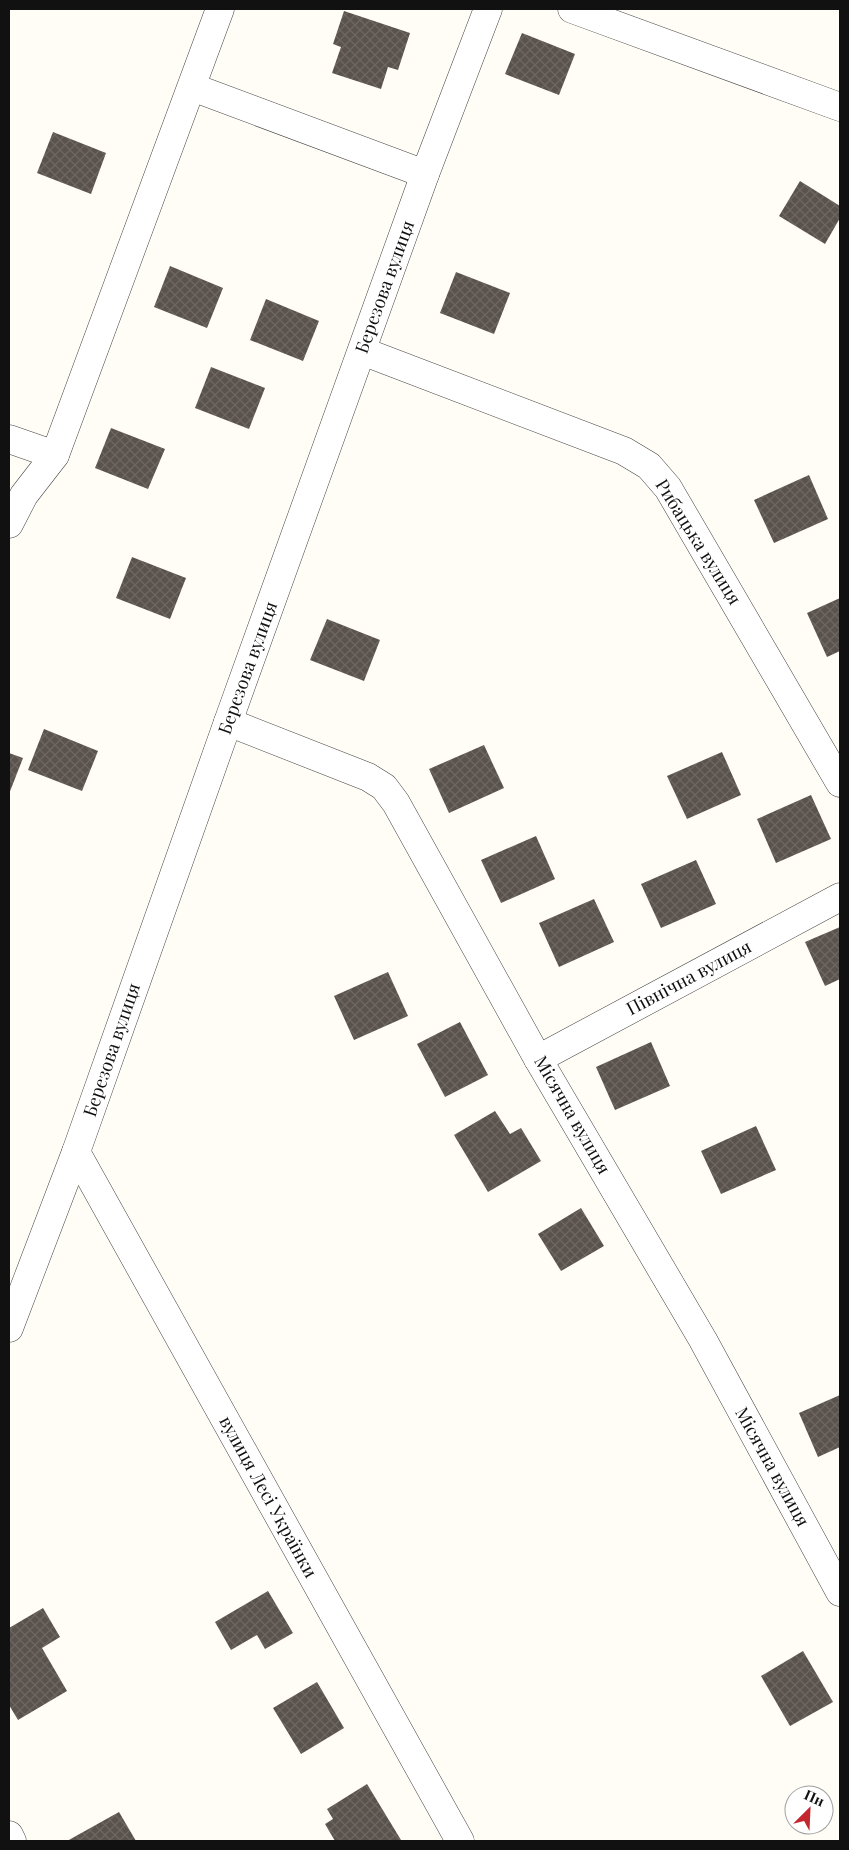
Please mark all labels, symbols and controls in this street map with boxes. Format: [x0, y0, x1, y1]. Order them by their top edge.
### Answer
street label: Березова вулиця [349, 217, 419, 356]
street label: Рибацька вулиця [651, 474, 747, 609]
street label: Березова вулиця [212, 598, 282, 737]
street label: Північна вулиця [622, 934, 756, 1020]
street label: Березова вулиця [77, 979, 145, 1120]
street label: Місячна вулиця [529, 1051, 617, 1178]
street label: Місячна вулиця [730, 1403, 816, 1531]
street label: вулиця Лесі Українки [214, 1411, 323, 1582]
north arrow [784, 1785, 834, 1835]
text: Пн [801, 1785, 828, 1810]

